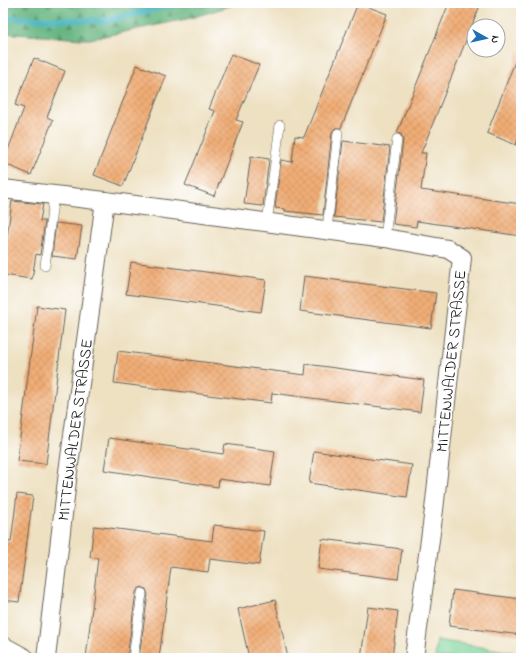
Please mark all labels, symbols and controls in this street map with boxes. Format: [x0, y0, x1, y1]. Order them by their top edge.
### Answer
north arrow [466, 18, 506, 58]
text: N [486, 34, 503, 44]
street label: MITTENWALDER STRASSE [430, 269, 473, 454]
street label: MITTENWALDER STRASSE [52, 338, 100, 522]

